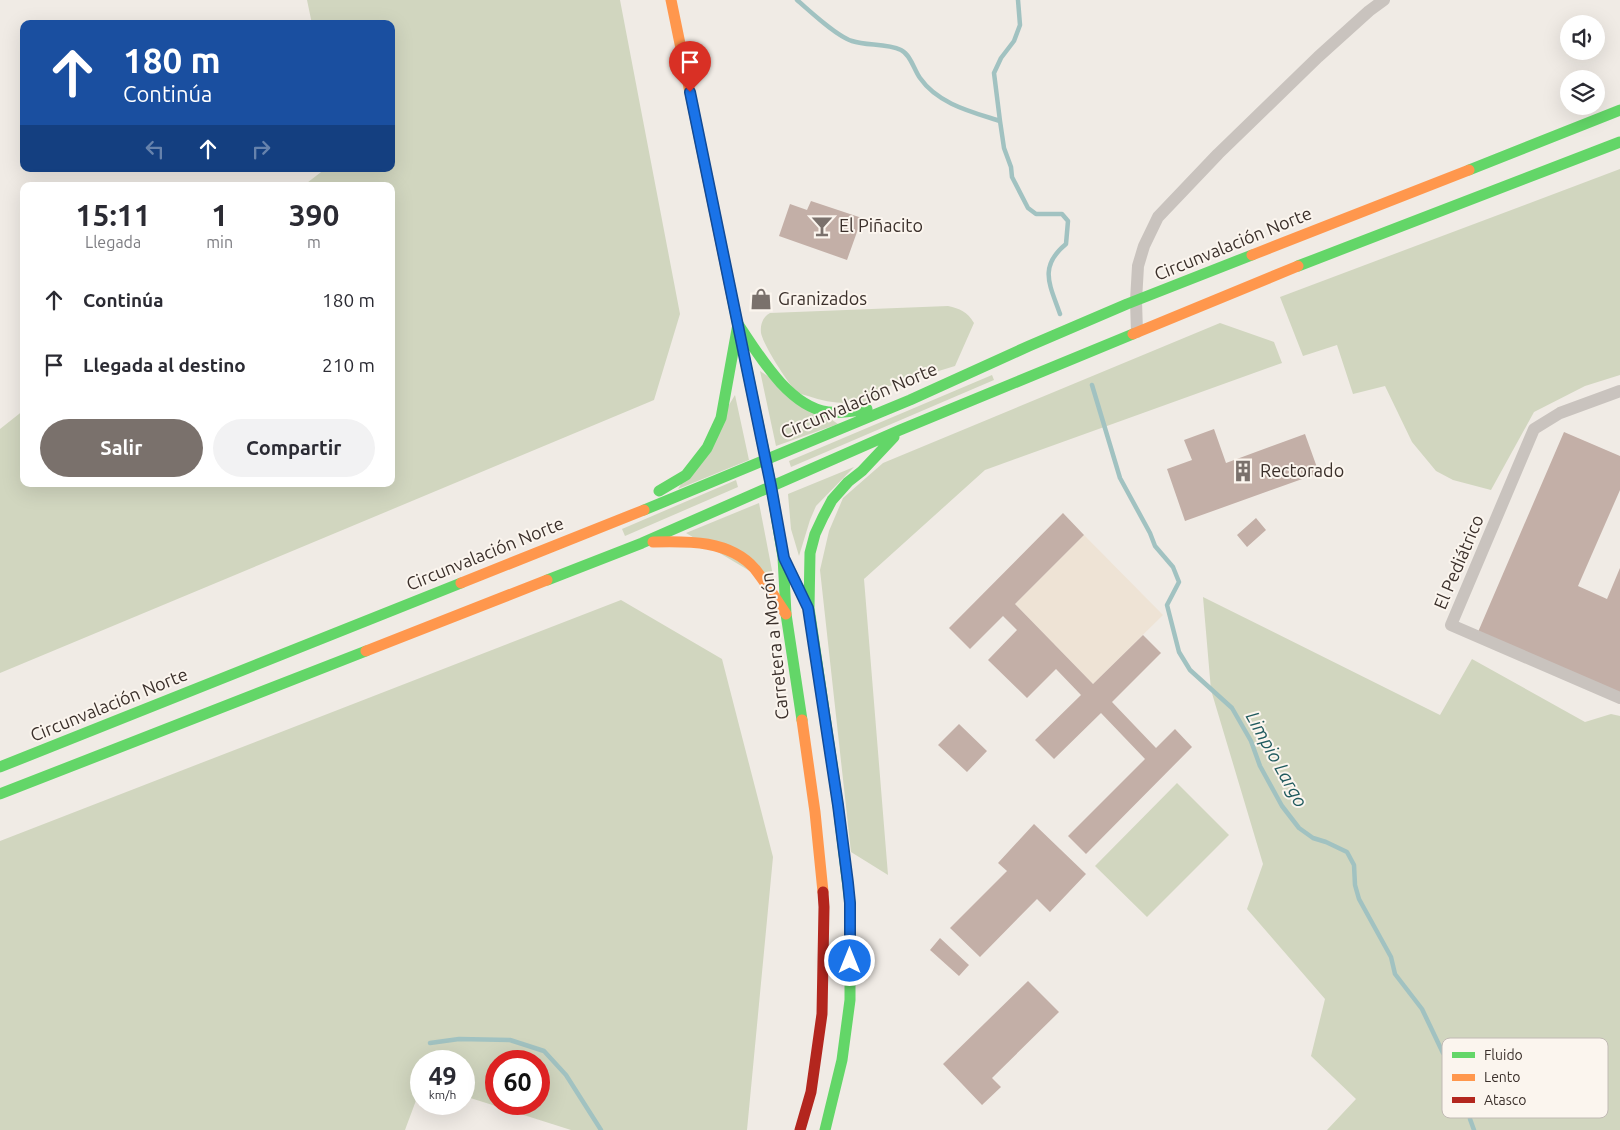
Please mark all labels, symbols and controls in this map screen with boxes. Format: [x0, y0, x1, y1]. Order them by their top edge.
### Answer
map controls [1560, 15, 1605, 115]
button: sound [1560, 15, 1605, 60]
icon: ahead [40, 40, 105, 105]
text: 180 m [123, 40, 221, 80]
pin [669, 41, 711, 92]
icon: arrive [676, 48, 704, 76]
button: layers [1560, 70, 1605, 115]
text: Continúa [123, 81, 212, 106]
icon: left [141, 135, 169, 163]
icon: ahead [194, 135, 222, 163]
icon: right [247, 135, 275, 163]
text: 15:11 [76, 198, 151, 232]
text: 1 [211, 198, 228, 232]
text: 390 [289, 198, 339, 232]
street label: Circunvalación Norte [1151, 202, 1314, 284]
bar icon: El Piñacito [809, 213, 835, 239]
place label: El Piñacito [839, 215, 923, 235]
text: Llegada [85, 233, 141, 251]
text: min [206, 233, 233, 251]
text: m [307, 233, 321, 251]
icon: ahead [40, 286, 68, 314]
shop icon: Granizados [748, 286, 774, 312]
place label: Granizados [778, 288, 867, 308]
text: Continúa [83, 289, 164, 311]
text: 180 m [322, 289, 375, 311]
icon: arrive [40, 351, 68, 379]
text: Llegada al destino [83, 354, 246, 376]
text: 210 m [322, 354, 375, 376]
street label: Circunvalación Norte [777, 358, 940, 442]
button: Salir [40, 419, 203, 477]
button: Compartir [213, 419, 375, 477]
building icon: Rectorado [1230, 458, 1256, 484]
place label: Rectorado [1260, 460, 1344, 480]
street label: El Pediátrico [1429, 511, 1487, 612]
street label: Circunvalación Norte [403, 512, 566, 594]
street label: Carretera a Morón [756, 571, 792, 721]
street label: Circunvalación Norte [27, 663, 190, 745]
water label: Limpio Largo [1242, 707, 1312, 811]
position arrow [823, 934, 875, 986]
legend [1442, 1038, 1608, 1118]
text: Fluido [1484, 1047, 1523, 1063]
speed limit sign: 60 [485, 1050, 550, 1115]
text: 49 [428, 1062, 457, 1090]
text: Lento [1484, 1069, 1521, 1085]
text: km/h [429, 1088, 456, 1101]
text: Atasco [1484, 1092, 1527, 1108]

